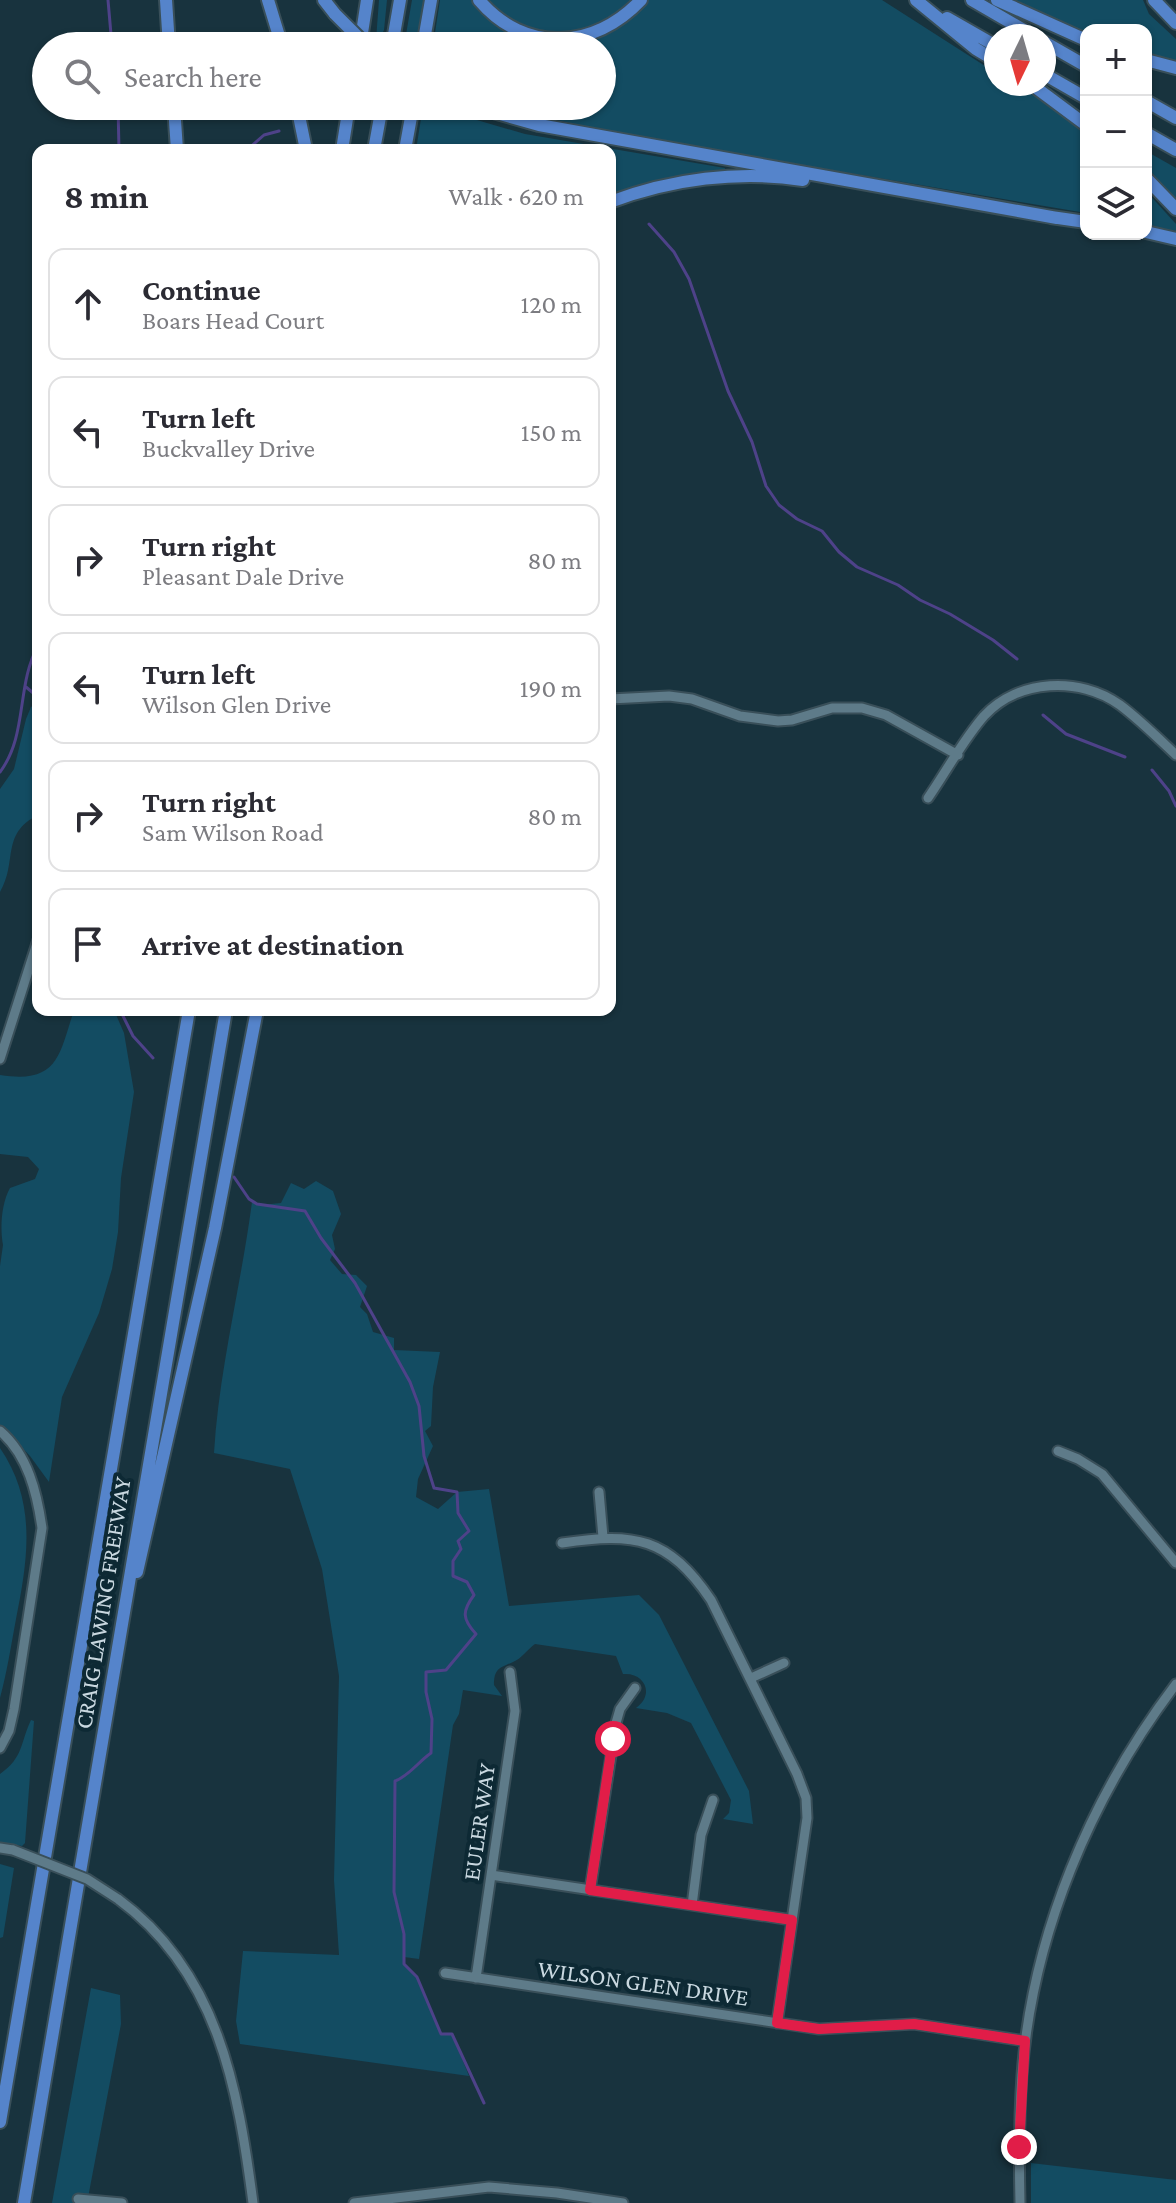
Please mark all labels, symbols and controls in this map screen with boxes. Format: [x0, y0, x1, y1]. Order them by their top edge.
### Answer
north arrow [984, 24, 1056, 96]
map controls [1080, 24, 1152, 240]
button: + [1080, 24, 1152, 96]
search box [32, 32, 616, 120]
icon: search [60, 54, 104, 98]
text: Search here [124, 60, 262, 93]
button: − [1080, 96, 1152, 168]
button: layers [1080, 168, 1152, 240]
text: 8 min [64, 178, 149, 215]
text: Walk · 620 m [448, 182, 584, 211]
text: Continue [142, 273, 261, 306]
icon: ahead [66, 282, 110, 326]
text: 120 m [521, 290, 582, 319]
text: Boars Head Court [142, 306, 324, 335]
text: Turn left [142, 401, 255, 434]
icon: left [66, 410, 110, 454]
text: 150 m [521, 418, 582, 447]
text: Buckvalley Drive [142, 434, 315, 463]
text: Turn right [142, 529, 276, 562]
icon: right [66, 538, 110, 582]
text: 80 m [528, 546, 582, 575]
text: Pleasant Dale Drive [142, 562, 344, 591]
text: Turn left [142, 657, 255, 690]
icon: left [66, 666, 110, 710]
text: 190 m [520, 674, 582, 703]
text: Wilson Glen Drive [142, 690, 331, 719]
text: Turn right [142, 785, 276, 818]
icon: right [66, 794, 110, 838]
text: 80 m [528, 802, 582, 831]
text: Sam Wilson Road [142, 818, 324, 847]
icon: arrive [66, 922, 110, 966]
text: Arrive at destination [142, 928, 404, 961]
street label: CRAIG LAWING FREEWAY [69, 1475, 136, 1731]
route start [595, 1721, 631, 1757]
street label: EULER WAY [457, 1761, 500, 1882]
street label: WILSON GLEN DRIVE [536, 1954, 750, 2011]
route end [1001, 2129, 1037, 2165]

